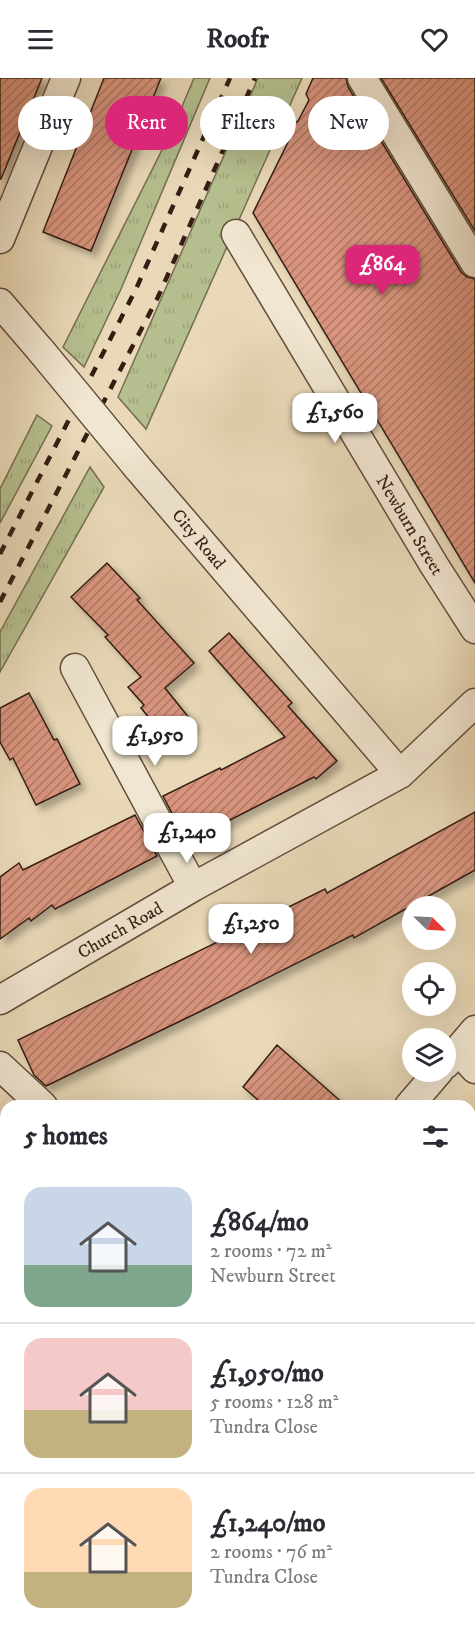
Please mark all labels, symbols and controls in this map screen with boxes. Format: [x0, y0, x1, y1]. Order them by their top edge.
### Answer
text: Roofr [206, 22, 269, 56]
icon: menu [24, 23, 57, 56]
icon: heart [418, 23, 451, 56]
chip: Buy [18, 96, 93, 150]
chip: Rent [105, 96, 188, 150]
chip: Filters [200, 96, 296, 150]
chip: New [308, 96, 389, 150]
pin: £864 [346, 245, 418, 296]
text: £864 [359, 252, 405, 277]
pin: £1,560 [286, 393, 384, 444]
text: £1,560 [306, 400, 364, 425]
street label: Newburn Street [371, 471, 448, 580]
street label: City Road [167, 505, 230, 574]
pin: £1,950 [106, 716, 204, 767]
text: £1,950 [126, 723, 184, 748]
pin: £1,240 [138, 813, 236, 864]
text: £1,240 [158, 820, 216, 845]
north arrow [402, 896, 456, 950]
map controls [402, 896, 456, 1082]
street label: Church Road [74, 898, 167, 964]
pin: £1,250 [202, 904, 300, 955]
text: £1,250 [223, 911, 280, 936]
button: locate [402, 962, 456, 1016]
button: layers [402, 1028, 456, 1082]
text: 5 homes [24, 1120, 108, 1153]
icon: filters [419, 1120, 452, 1153]
text: £864/mo [210, 1206, 309, 1239]
icon: home [72, 1211, 144, 1283]
text: 2 rooms · 72 m² [210, 1239, 332, 1264]
text: Newburn Street [210, 1264, 336, 1289]
text: £1,950/mo [210, 1357, 324, 1390]
icon: home [72, 1362, 144, 1434]
text: 5 rooms · 128 m² [210, 1390, 339, 1415]
text: Tundra Close [210, 1415, 318, 1440]
text: £1,240/mo [210, 1507, 325, 1540]
icon: home [72, 1512, 144, 1584]
text: 2 rooms · 76 m² [210, 1540, 332, 1565]
text: Tundra Close [210, 1565, 318, 1590]

